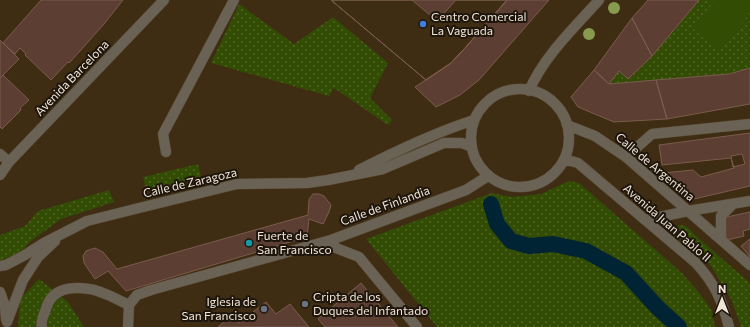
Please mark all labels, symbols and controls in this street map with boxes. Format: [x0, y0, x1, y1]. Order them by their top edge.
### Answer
place label: Centro Comercial La Vaguada [431, 9, 527, 37]
marker: Centro Comercial La Vaguada [418, 19, 428, 29]
street label: Avenida Barcelona [32, 37, 111, 118]
street label: Calle de Argentina [613, 129, 698, 203]
street label: Calle de Zaragoza [142, 164, 238, 200]
street label: Avenida Juan Pablo II [620, 180, 714, 265]
street label: Calle de Finlandia [338, 182, 431, 228]
place label: Fuerte de San Francisco [257, 228, 332, 256]
marker: Fuerte de San Francisco [244, 238, 254, 248]
north arrow [702, 279, 742, 319]
text: N [718, 282, 726, 295]
place label: Cripta de los Duques del Infantado [313, 289, 428, 317]
place label: Iglesia de San Francisco [181, 294, 256, 322]
marker: Cripta de los Duques del Infantado [300, 299, 310, 309]
marker: Iglesia de San Francisco [259, 304, 269, 314]

